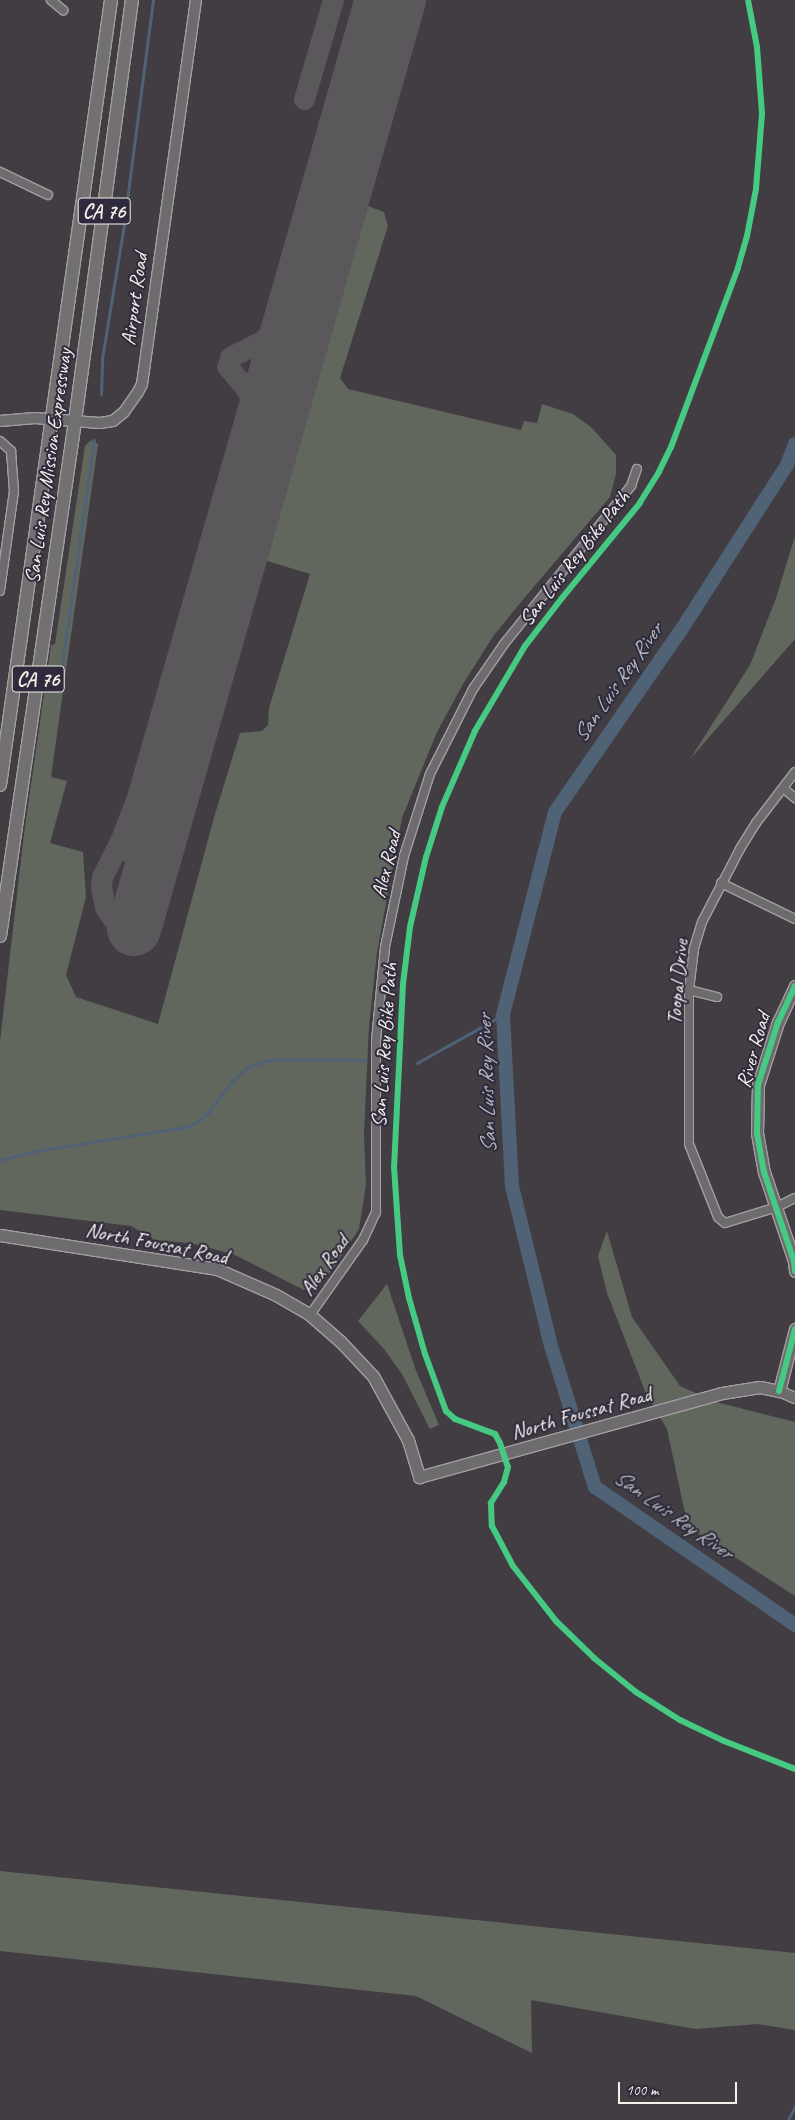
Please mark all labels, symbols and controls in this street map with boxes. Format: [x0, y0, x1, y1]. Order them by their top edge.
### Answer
road number: CA 76 [76, 194, 132, 228]
street label: Airport Road [115, 252, 153, 346]
street label: San Luis Rey Mission Expressway [19, 347, 77, 585]
street label: San Luis Rey Bike Path [513, 485, 635, 631]
water label: San Luis Rey River [567, 619, 669, 747]
road number: CA 76 [10, 662, 66, 696]
street label: Alex Road [366, 828, 406, 900]
street label: Toopal Drive [661, 938, 693, 1026]
street label: San Luis Rey Bike Path [366, 962, 402, 1128]
street label: River Road [730, 1010, 776, 1090]
water label: San Luis Rey River [471, 1014, 503, 1154]
street label: North Foussat Road [84, 1217, 230, 1269]
street label: Alex Road [294, 1230, 354, 1300]
street label: North Foussat Road [509, 1381, 653, 1445]
water label: San Luis Rey River [609, 1464, 737, 1566]
scale bar [620, 2072, 739, 2104]
text: 100 m [626, 2081, 658, 2100]

